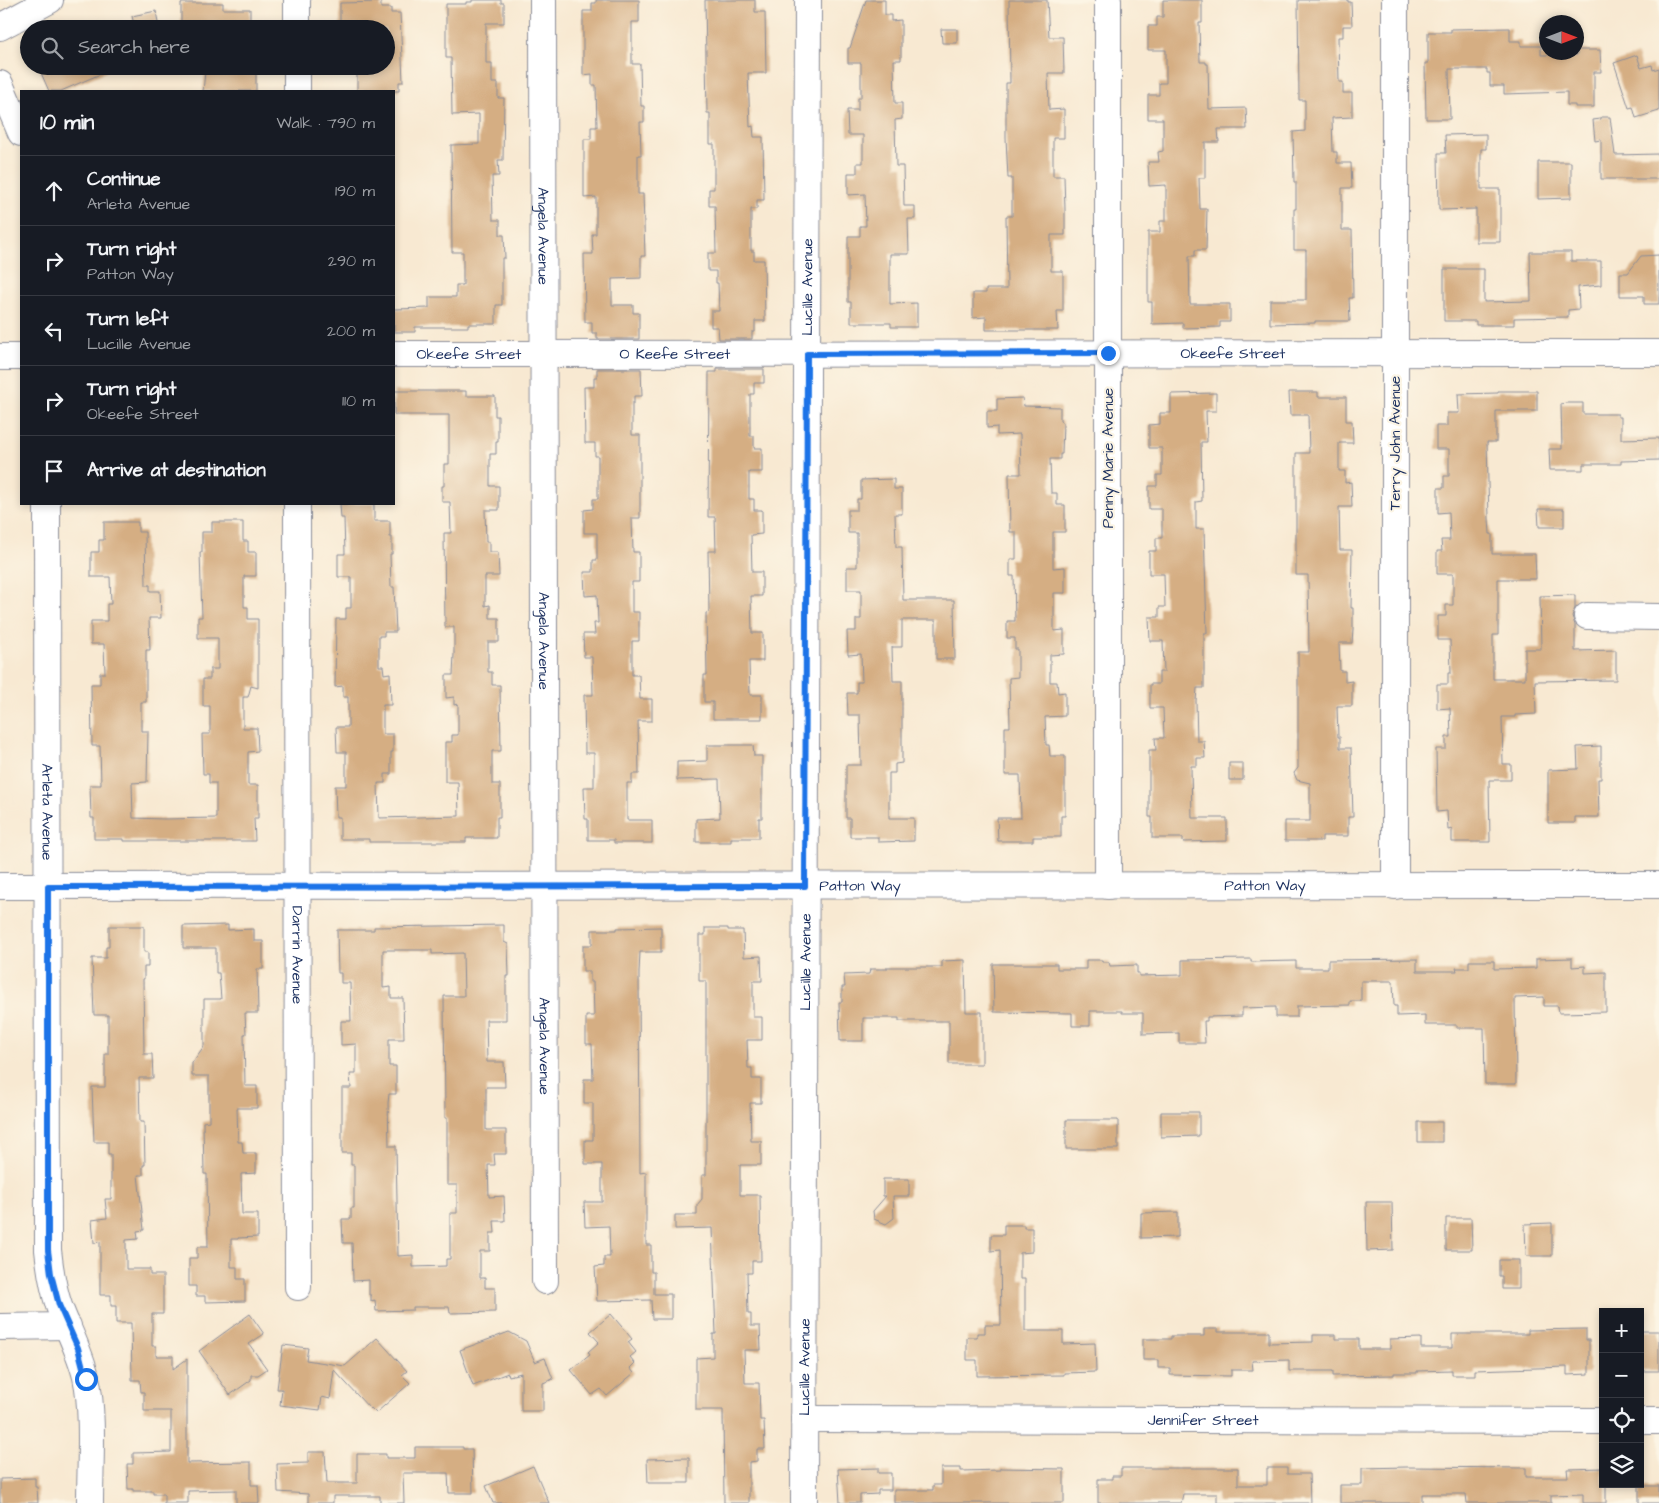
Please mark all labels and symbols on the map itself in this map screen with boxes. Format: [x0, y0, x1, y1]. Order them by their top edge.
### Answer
north arrow [1539, 15, 1584, 60]
street label: Angela Avenue [531, 187, 553, 285]
street label: Lucille Avenue [797, 238, 818, 336]
route end [1097, 342, 1120, 365]
street label: Okeefe Street [1181, 343, 1285, 364]
street label: Okeefe Street [417, 344, 521, 365]
street label: O Keefe Street [620, 344, 730, 365]
street label: Terry John Avenue [1385, 376, 1407, 510]
street label: Penny Marie Avenue [1098, 388, 1120, 528]
street label: Angela Avenue [532, 592, 554, 690]
street label: Arleta Avenue [36, 764, 57, 860]
street label: Patton Way [819, 875, 901, 897]
street label: Patton Way [1224, 875, 1306, 897]
street label: Darrin Avenue [287, 906, 308, 1004]
street label: Lucille Avenue [795, 913, 817, 1011]
street label: Angela Avenue [533, 997, 555, 1095]
street label: Lucille Avenue [794, 1318, 815, 1416]
route start [75, 1368, 98, 1391]
street label: Jennifer Street [1147, 1410, 1259, 1431]

